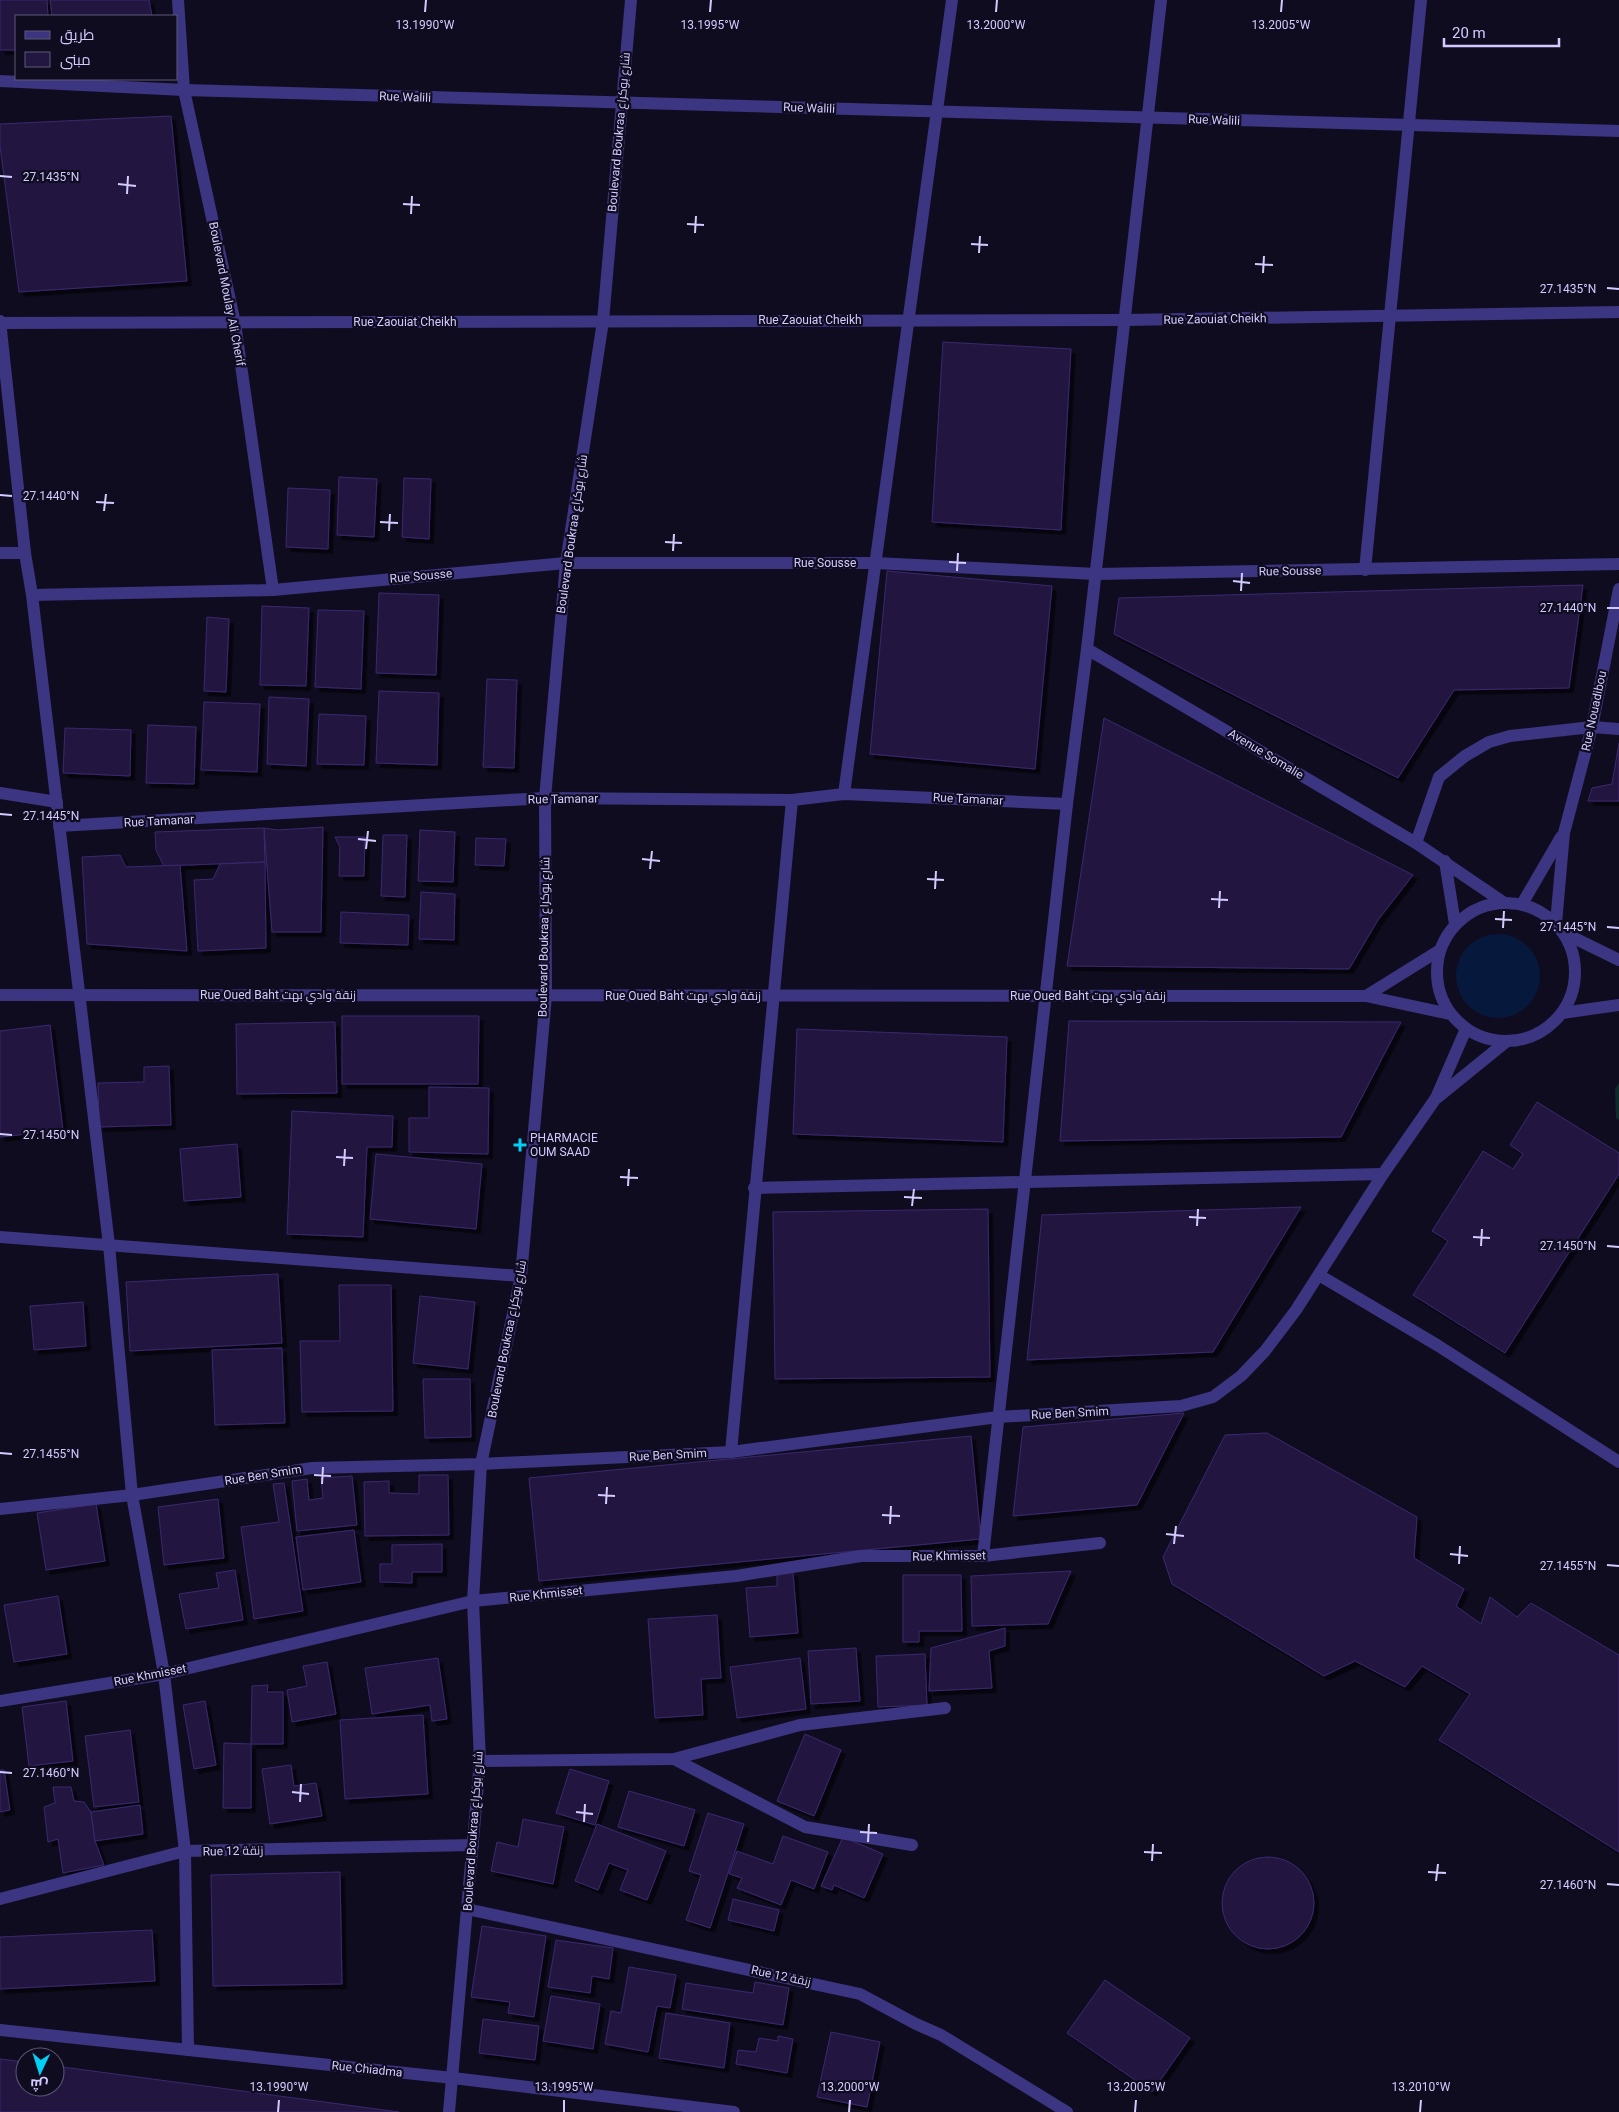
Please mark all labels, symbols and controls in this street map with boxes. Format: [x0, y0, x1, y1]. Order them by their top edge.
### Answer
legend [15, 15, 178, 80]
scale bar [1444, 15, 1559, 47]
text: 13.1990°W [396, 18, 455, 32]
text: 13.1995°W [681, 18, 740, 32]
text: 13.2000°W [967, 18, 1026, 32]
text: 13.2005°W [1252, 18, 1311, 32]
text: 20 m [1452, 24, 1486, 42]
text: طريق [60, 26, 94, 45]
text: مبنى [60, 51, 91, 70]
street label: Boulevard Boukraa شارع بوكراع [605, 51, 634, 213]
street label: Rue Walili [379, 89, 431, 105]
street label: Rue Walili [783, 100, 835, 116]
street label: Rue Walili [1188, 112, 1240, 128]
text: 27.1435°N [23, 170, 79, 184]
street label: Boulevard Moulay Ali Cherif [206, 221, 248, 368]
text: 27.1435°N [1540, 282, 1596, 296]
street label: Rue Zaouiat Cheikh [1163, 311, 1267, 327]
street label: Rue Zaouiat Cheikh [758, 313, 862, 327]
street label: Rue Zaouiat Cheikh [353, 315, 457, 329]
street label: Boulevard Boukraa شارع بوكراع [554, 454, 591, 614]
text: 27.1440°N [23, 489, 79, 503]
street label: Rue Sousse [794, 556, 856, 570]
street label: Rue Sousse [1259, 563, 1321, 579]
street label: Rue Sousse [389, 566, 453, 586]
text: 27.1440°N [1540, 601, 1596, 615]
street label: Rue Nouadibou [1579, 670, 1609, 752]
street label: Avenue Somalie [1226, 726, 1306, 782]
street label: Rue Tamanar [932, 790, 1004, 808]
street label: Rue Tamanar [528, 791, 598, 807]
text: 27.1445°N [23, 809, 79, 823]
street label: Rue Tamanar [123, 812, 195, 830]
street label: Boulevard Boukraa شارع بوكراع [536, 857, 553, 1017]
text: 27.1445°N [1540, 920, 1596, 934]
street label: Rue Oued Baht زنقة وادي بهت [200, 988, 356, 1005]
street label: Rue Oued Baht زنقة وادي بهت [605, 989, 761, 1006]
street label: Rue Oued Baht زنقة وادي بهت [1010, 989, 1166, 1006]
text: 27.1450°N [23, 1128, 79, 1142]
place label: PHARMACIE OUM SAAD [530, 1131, 598, 1159]
marker: PHARMACIE OUM SAAD [514, 1139, 526, 1151]
text: 27.1450°N [1540, 1239, 1596, 1253]
street label: Boulevard Boukraa شارع بوكراع [485, 1259, 530, 1419]
street label: Rue Ben Smim [1031, 1404, 1109, 1422]
street label: Rue Ben Smim [629, 1446, 707, 1464]
text: 27.1455°N [23, 1447, 79, 1461]
street label: Rue Ben Smim [223, 1462, 303, 1488]
street label: Rue Khmisset [912, 1548, 986, 1564]
text: 27.1455°N [1540, 1559, 1596, 1573]
street label: Rue Khmisset [509, 1583, 583, 1605]
street label: Rue Khmisset [113, 1661, 188, 1689]
street label: Boulevard Boukraa شارع بوكراع [460, 1750, 487, 1912]
text: 27.1460°N [23, 1766, 79, 1780]
street label: Rue 12 زنقة [202, 1843, 264, 1859]
text: 27.1460°N [1540, 1878, 1596, 1892]
street label: Rue 12 زنقة [750, 1963, 812, 1989]
north arrow [15, 2047, 65, 2097]
street label: Rue Chiadma [331, 2058, 403, 2080]
text: ش [30, 2075, 49, 2094]
text: 13.1990°W [250, 2080, 309, 2094]
text: 13.1995°W [535, 2080, 594, 2094]
text: 13.2000°W [821, 2080, 880, 2094]
text: 13.2005°W [1107, 2080, 1166, 2094]
text: 13.2010°W [1392, 2080, 1451, 2094]

